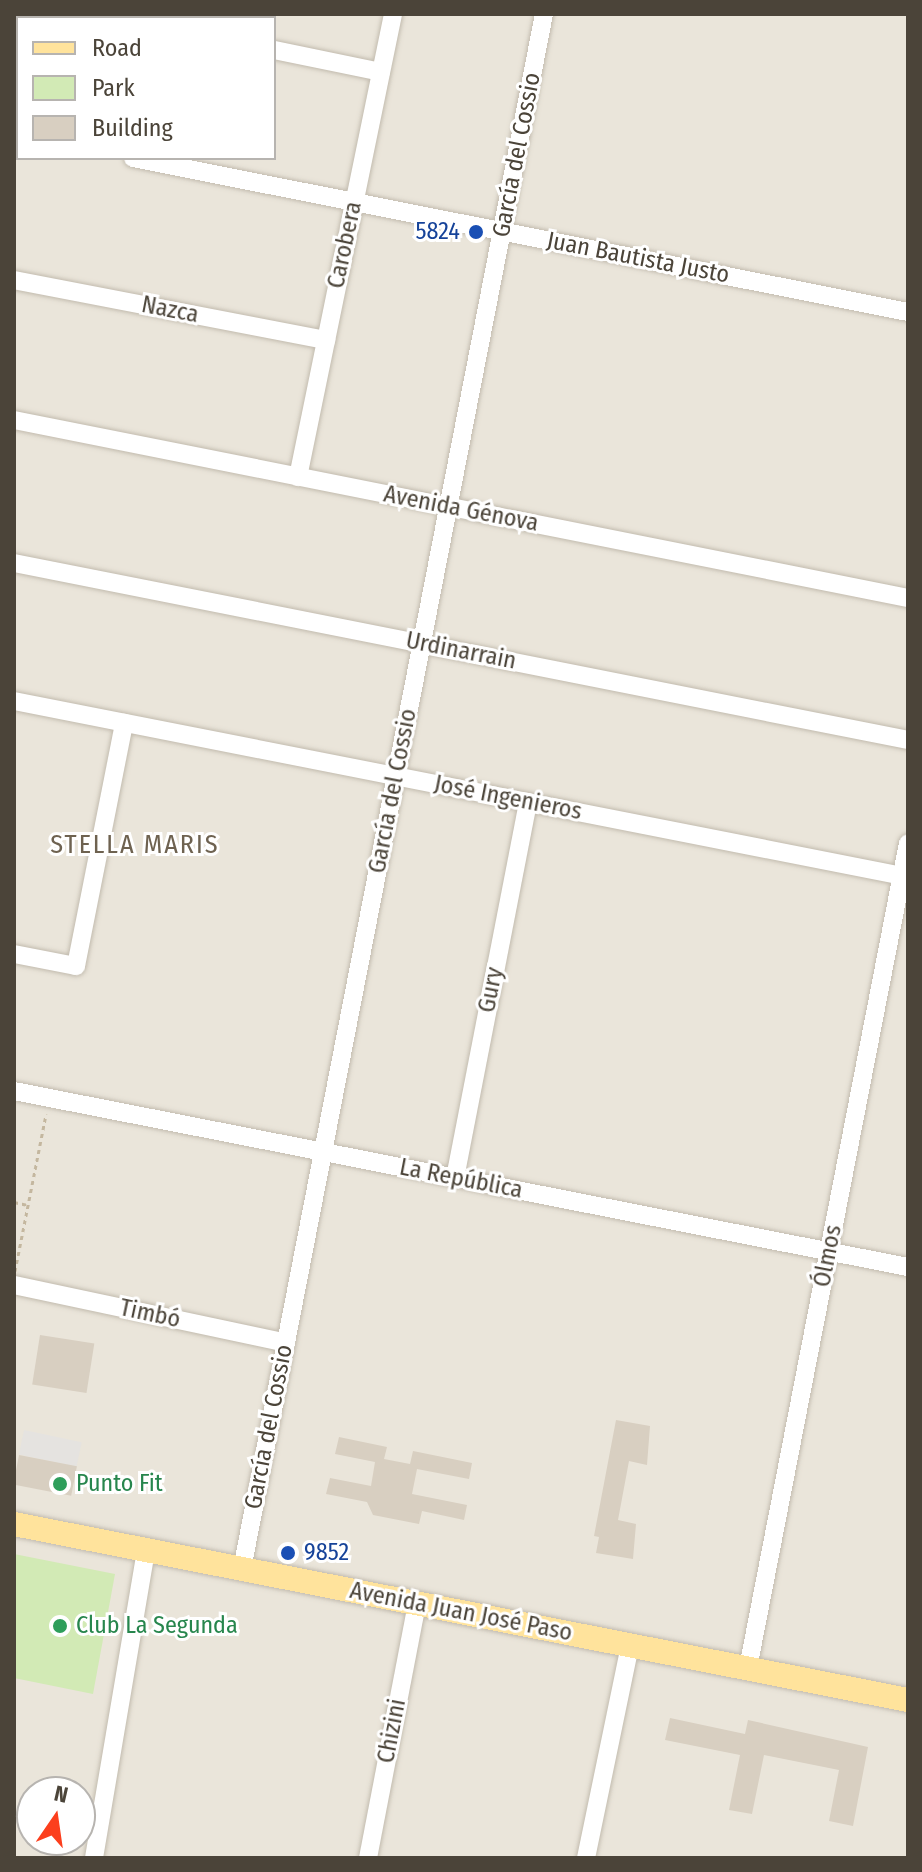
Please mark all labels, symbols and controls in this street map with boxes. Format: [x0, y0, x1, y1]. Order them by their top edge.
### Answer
legend [16, 16, 276, 160]
text: Road [92, 34, 142, 62]
street label: García del Cossio [487, 70, 547, 240]
text: Park [92, 74, 135, 102]
text: Building [92, 114, 173, 142]
street label: Carobera [322, 199, 368, 291]
place label: 5824 [415, 218, 460, 246]
marker: 5824 [467, 223, 485, 241]
street label: Juan Bautista Justo [544, 226, 732, 290]
street label: Nazca [139, 290, 201, 330]
street label: Avenida Génova [381, 480, 541, 538]
street label: Urdinarrain [403, 626, 519, 676]
street label: García del Cossio [363, 706, 423, 876]
street label: José Ingenieros [432, 770, 584, 826]
district label: STELLA MARIS [50, 829, 220, 861]
street label: Gury [473, 965, 509, 1015]
street label: La República [397, 1153, 525, 1205]
street label: Ólmos [808, 1222, 848, 1290]
street label: Timbó [117, 1294, 183, 1334]
street label: García del Cossio [239, 1342, 299, 1512]
place label: Punto Fit [76, 1470, 163, 1498]
marker: Punto Fit [51, 1475, 69, 1493]
place label: 9852 [304, 1539, 349, 1567]
marker: 9852 [279, 1544, 297, 1562]
street label: Avenida Juan José Paso [347, 1576, 575, 1648]
place label: Club La Segunda [76, 1612, 238, 1640]
marker: Club La Segunda [51, 1617, 69, 1635]
street label: Chizini [372, 1696, 412, 1766]
north arrow [16, 1776, 96, 1856]
text: N [52, 1779, 71, 1809]

